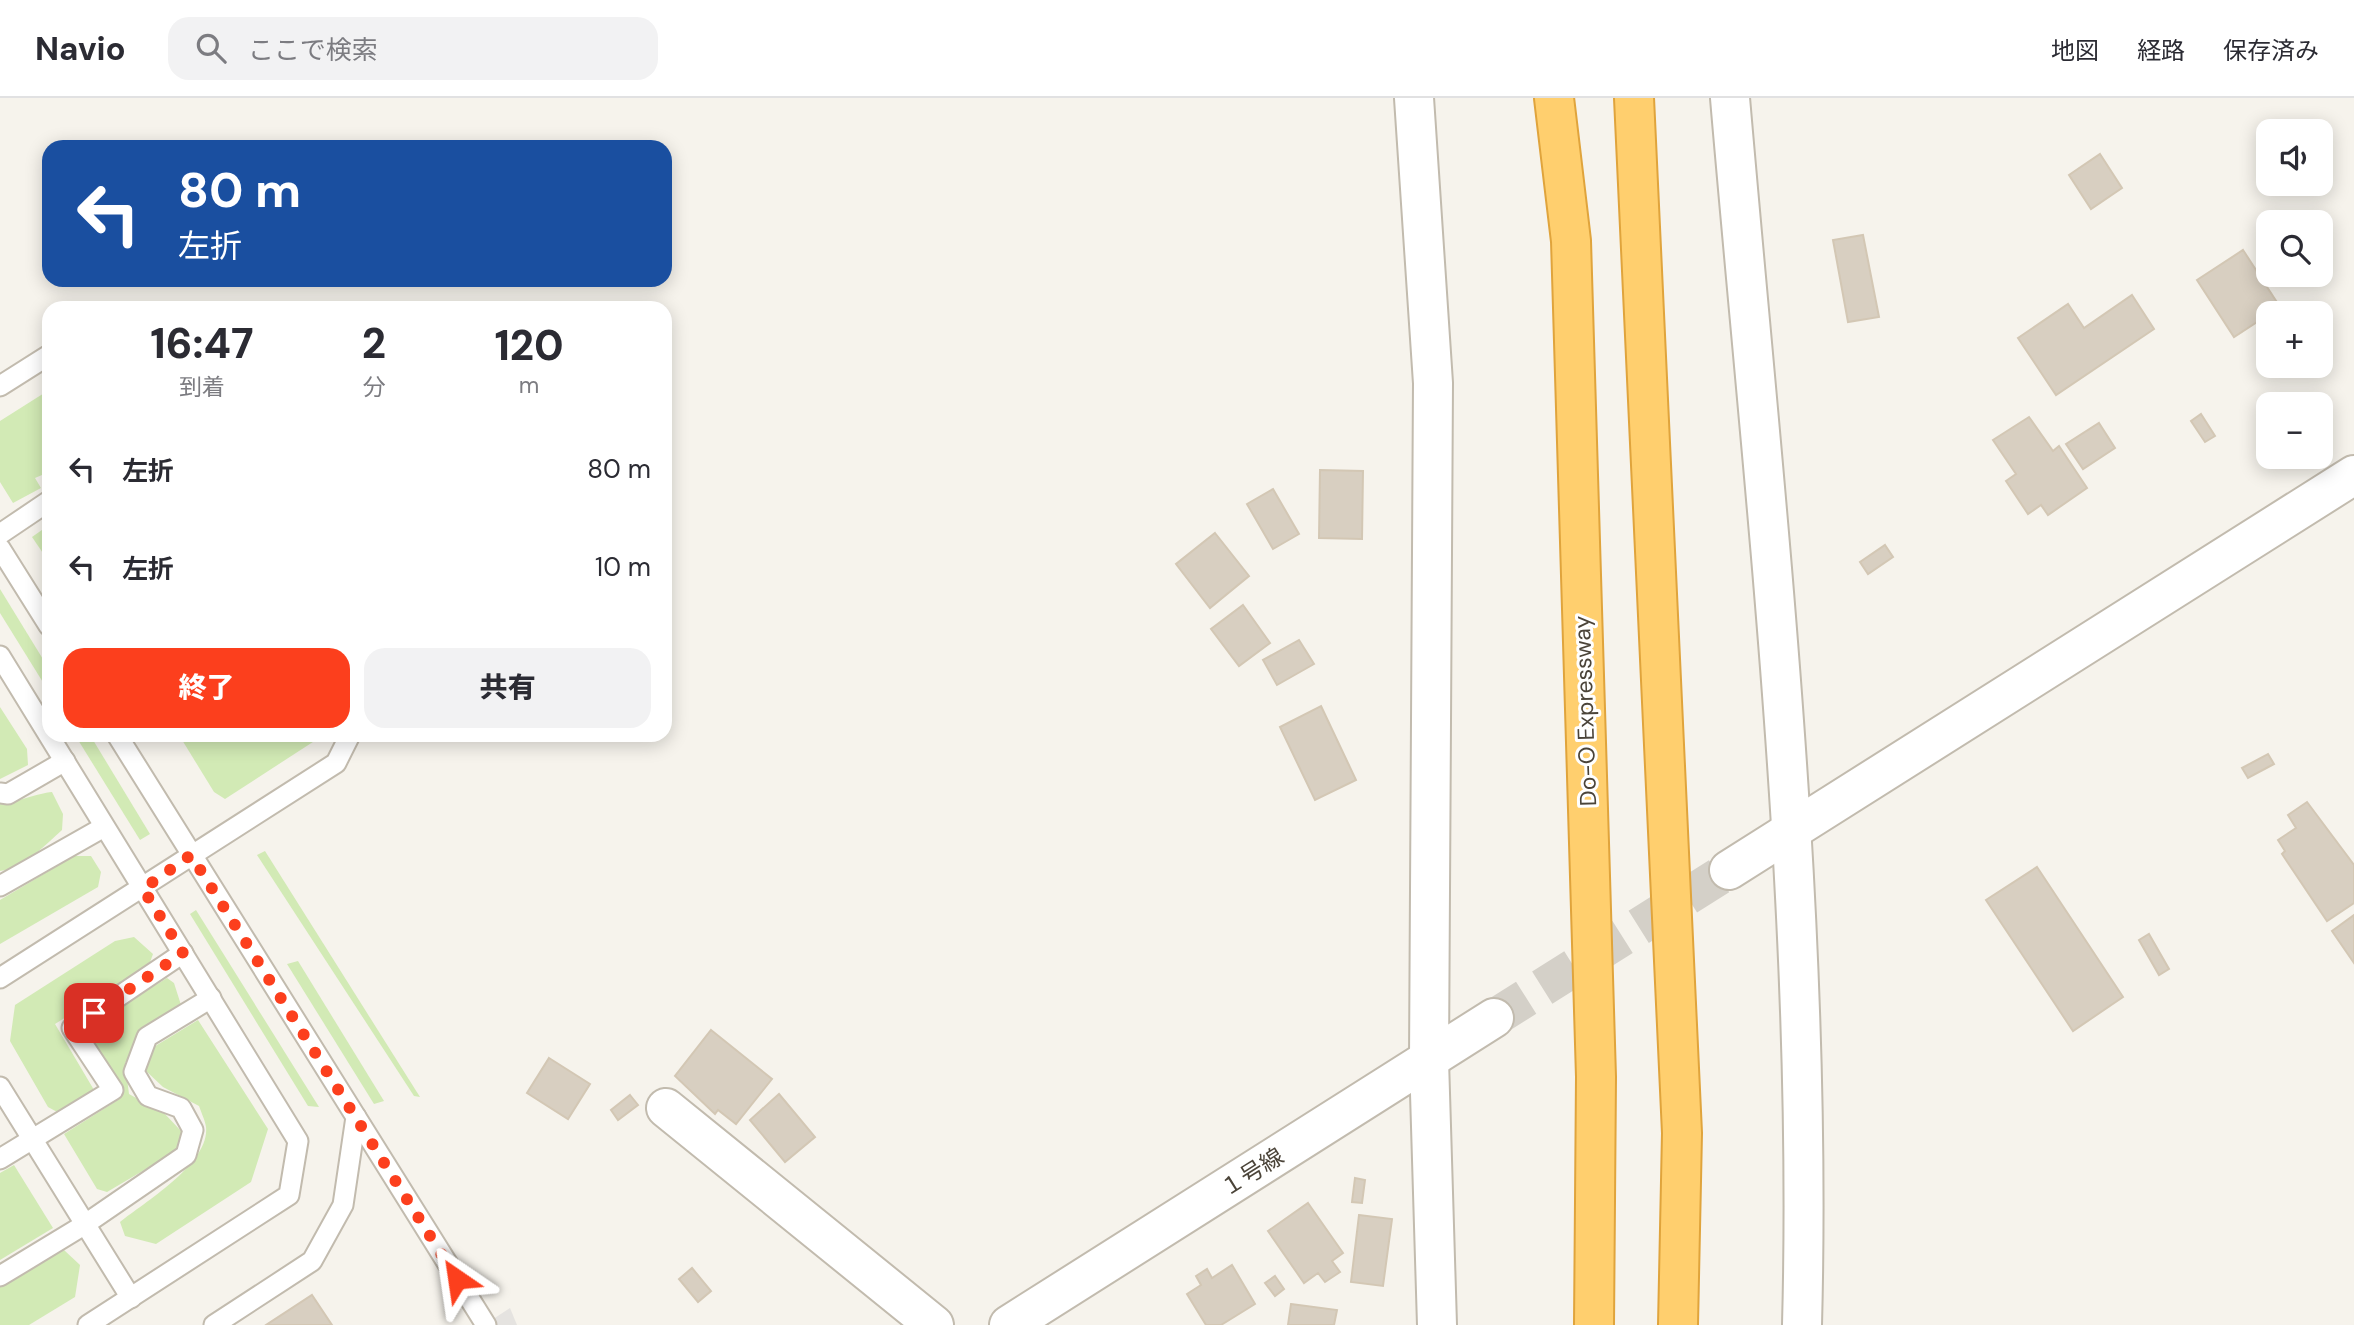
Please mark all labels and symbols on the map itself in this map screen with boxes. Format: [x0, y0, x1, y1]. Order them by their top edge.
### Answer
street label: Do-O Expressway [1567, 615, 1603, 807]
pin [64, 983, 124, 1043]
street label: １号線 [1215, 1141, 1289, 1203]
position arrow [420, 1242, 494, 1316]

